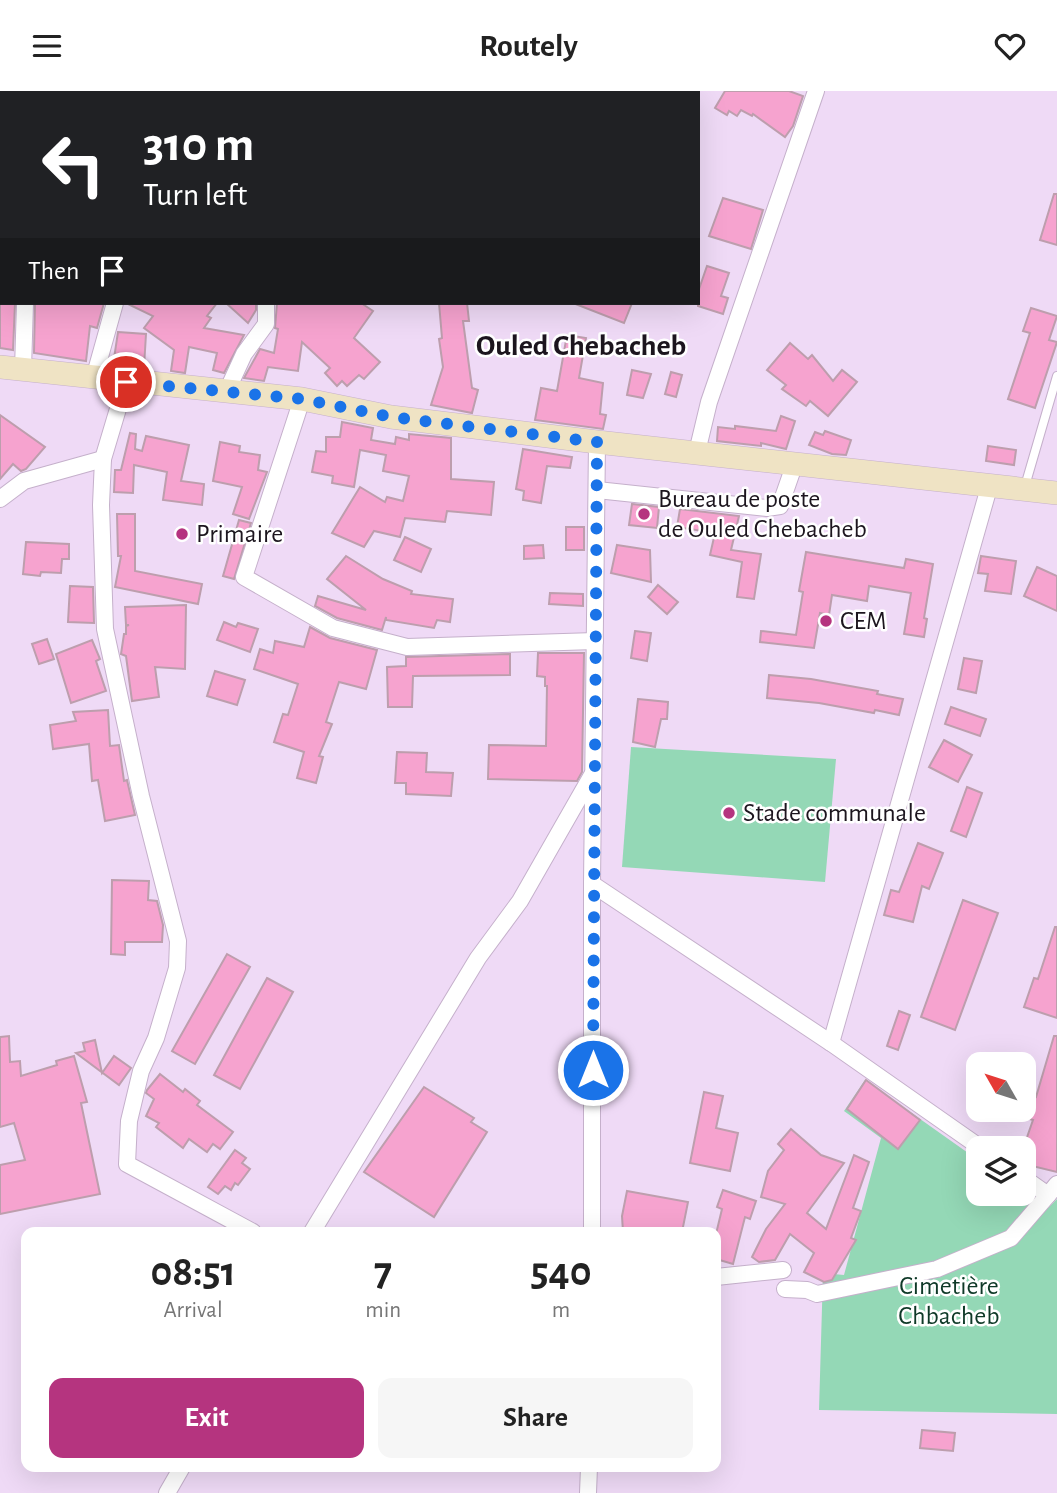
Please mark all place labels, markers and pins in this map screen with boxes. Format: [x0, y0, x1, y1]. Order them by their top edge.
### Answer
pin [96, 352, 156, 412]
place label: Bureau de poste de Ouled Chebacheb [658, 486, 867, 542]
marker: Bureau de poste de Ouled Chebacheb [636, 506, 652, 522]
place label: Primaire [196, 521, 283, 547]
marker: Primaire [174, 526, 190, 542]
place label: CEM [840, 608, 887, 634]
marker: CEM [818, 613, 834, 629]
place label: Stade communale [743, 800, 926, 826]
marker: Stade communale [721, 805, 737, 821]

